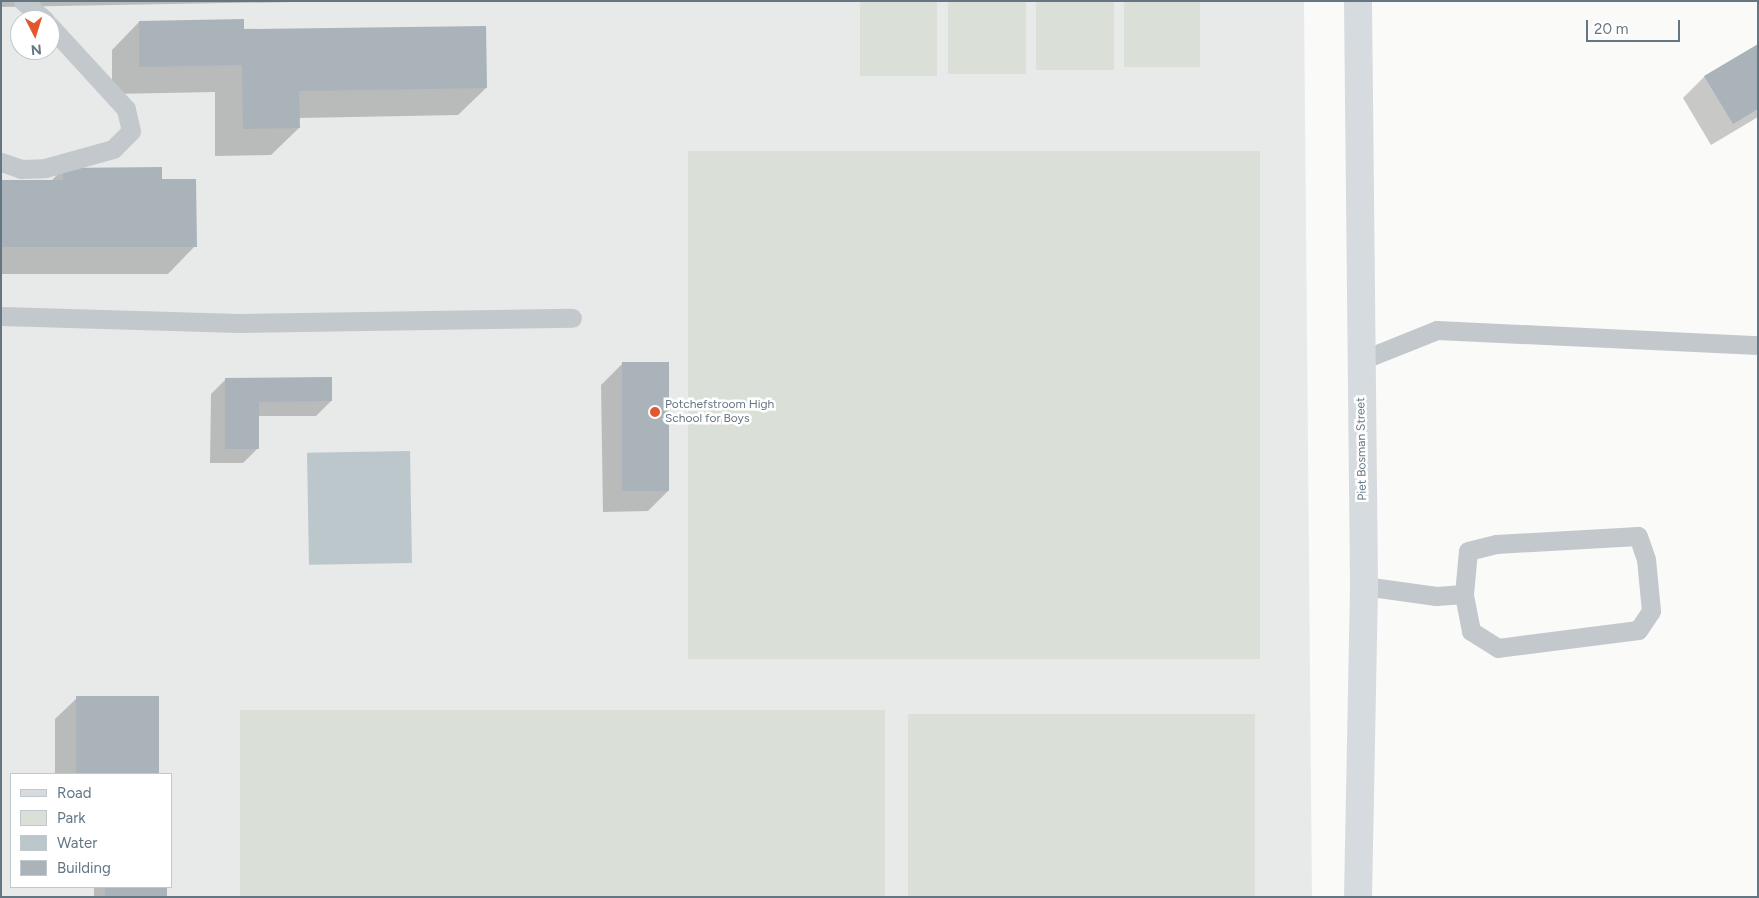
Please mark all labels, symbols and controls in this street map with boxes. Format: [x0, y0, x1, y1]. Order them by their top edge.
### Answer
north arrow [10, 10, 60, 60]
scale bar [1589, 10, 1683, 42]
text: 20 m [1594, 20, 1628, 38]
text: N [30, 41, 42, 58]
street label: Piet Bosman Street [1354, 397, 1370, 501]
place label: Potchefstroom High School for Boys [665, 398, 774, 426]
marker: Potchefstroom High School for Boys [649, 406, 661, 418]
legend [10, 773, 172, 888]
text: Road [57, 784, 92, 802]
text: Park [57, 809, 86, 827]
text: Water [57, 834, 97, 852]
text: Building [57, 859, 111, 877]

